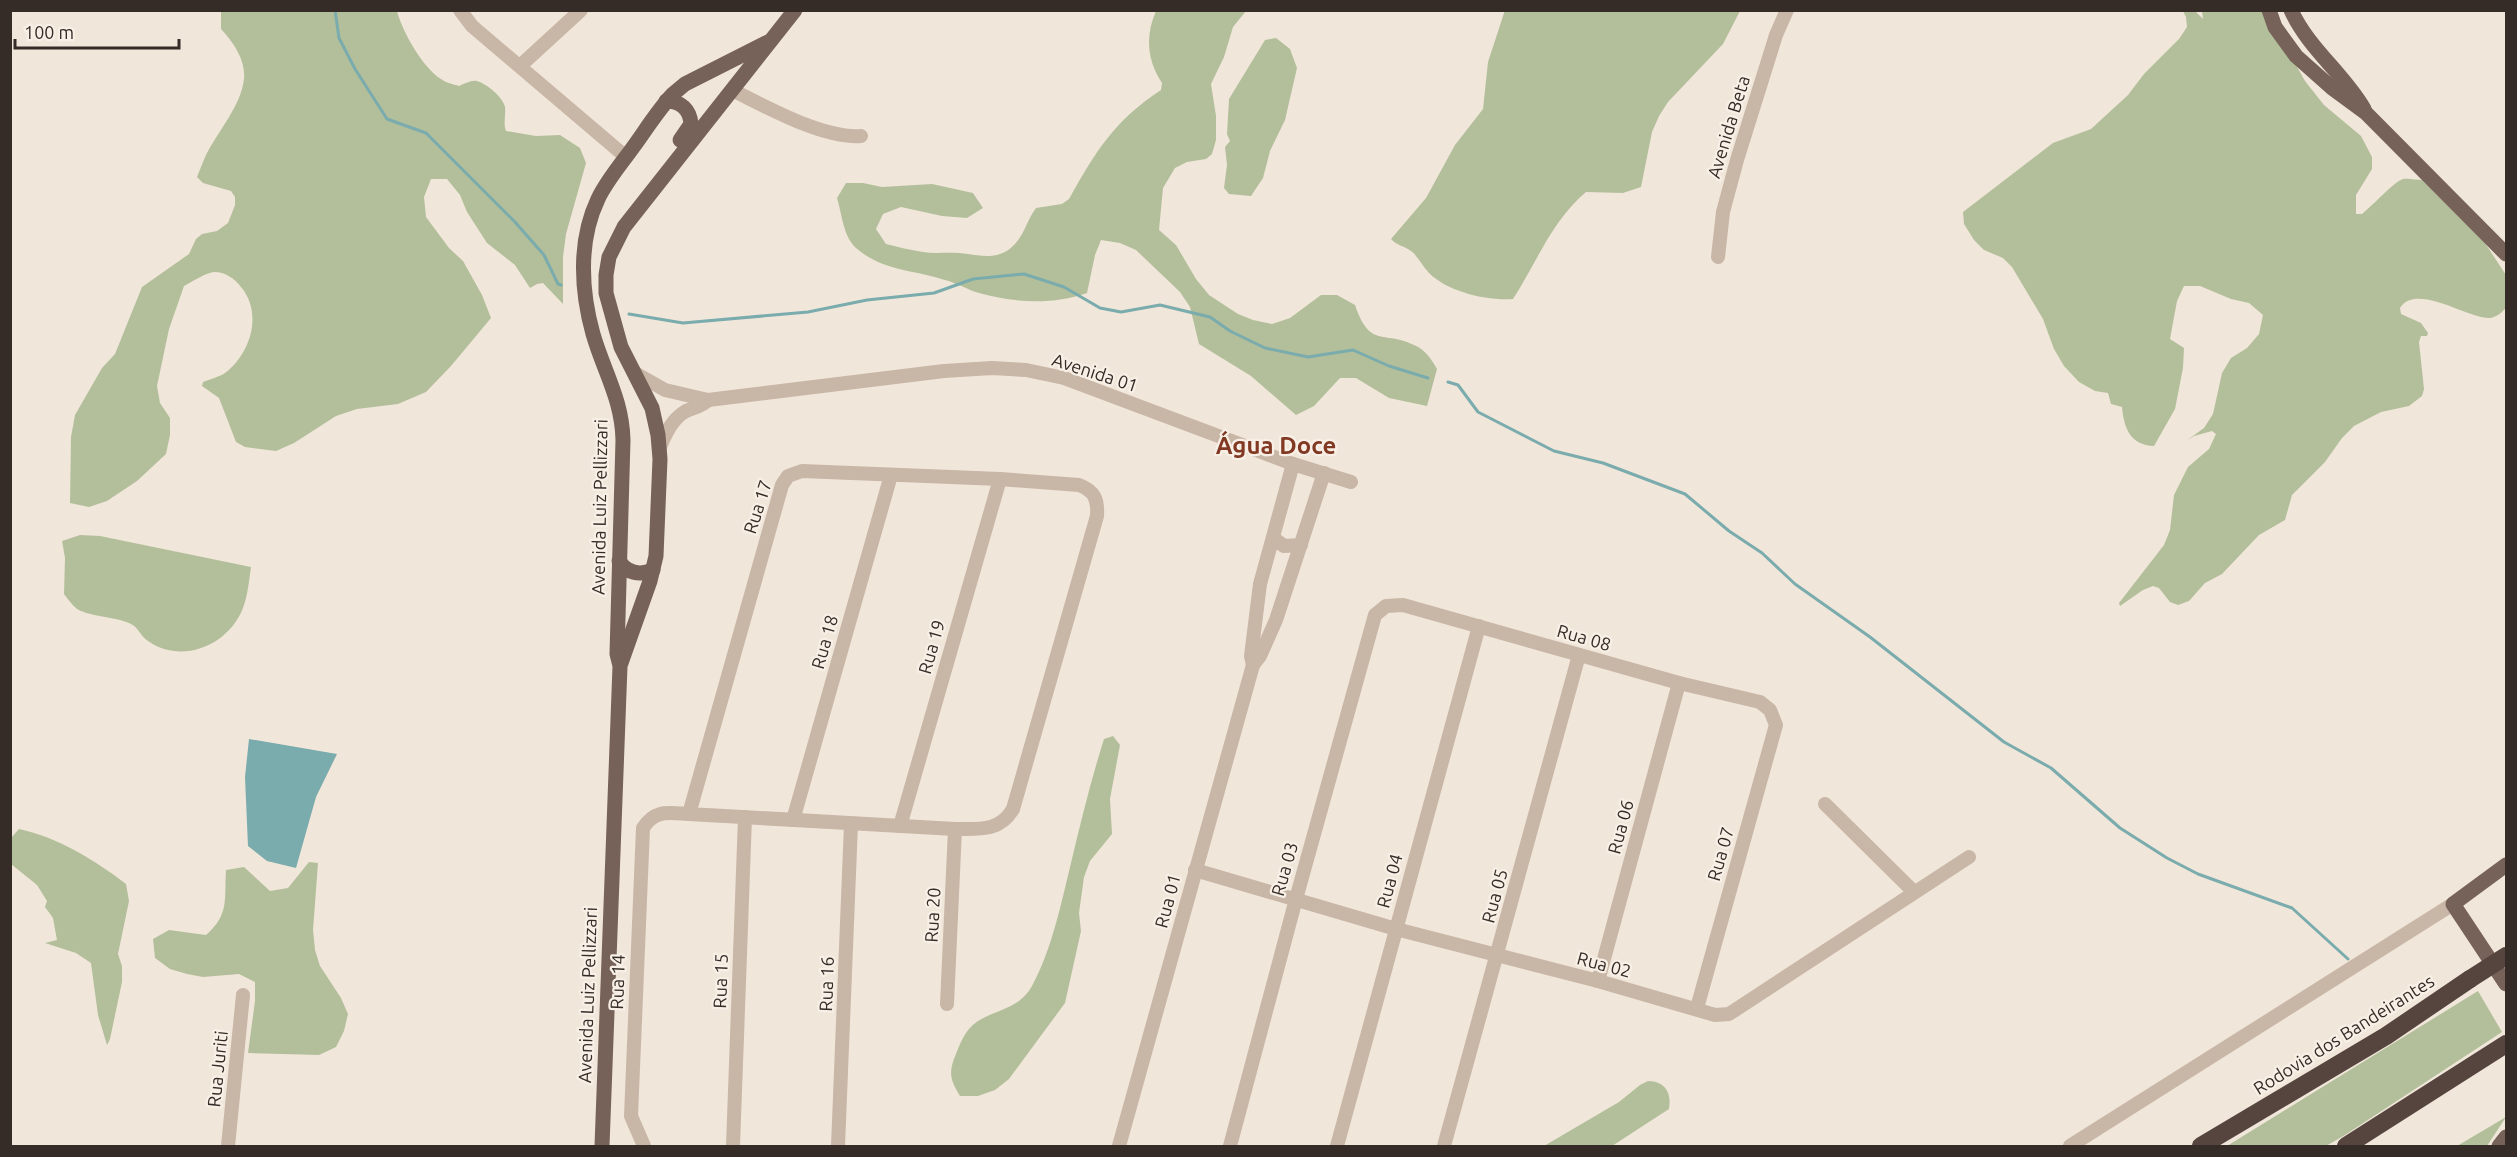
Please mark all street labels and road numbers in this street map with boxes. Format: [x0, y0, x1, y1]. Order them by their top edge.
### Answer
street label: Avenida Beta [1703, 73, 1753, 180]
street label: Avenida 01 [1050, 349, 1141, 395]
street label: Avenida Luiz Pellizzari [587, 419, 611, 595]
street label: Rua 17 [739, 477, 775, 536]
street label: Rua 18 [807, 612, 841, 671]
street label: Rua 19 [914, 617, 948, 676]
street label: Rua 08 [1555, 620, 1614, 654]
street label: Rua 06 [1603, 798, 1637, 856]
street label: Rua 07 [1703, 824, 1737, 883]
street label: Rua 03 [1267, 839, 1301, 898]
street label: Rua 04 [1372, 852, 1406, 910]
street label: Rua 05 [1477, 867, 1511, 925]
street label: Rua 01 [1150, 872, 1184, 930]
street label: Rua 20 [921, 887, 943, 943]
street label: Avenida Luiz Pellizzari [574, 907, 600, 1083]
street label: Rua 02 [1575, 947, 1633, 981]
street label: Rua 15 [709, 953, 731, 1009]
street label: Rua 14 [606, 954, 628, 1010]
street label: Rua 16 [815, 956, 837, 1012]
street label: Rodovia dos Bandeirantes [2249, 970, 2438, 1098]
street label: Rua Juriti [203, 1030, 231, 1108]

